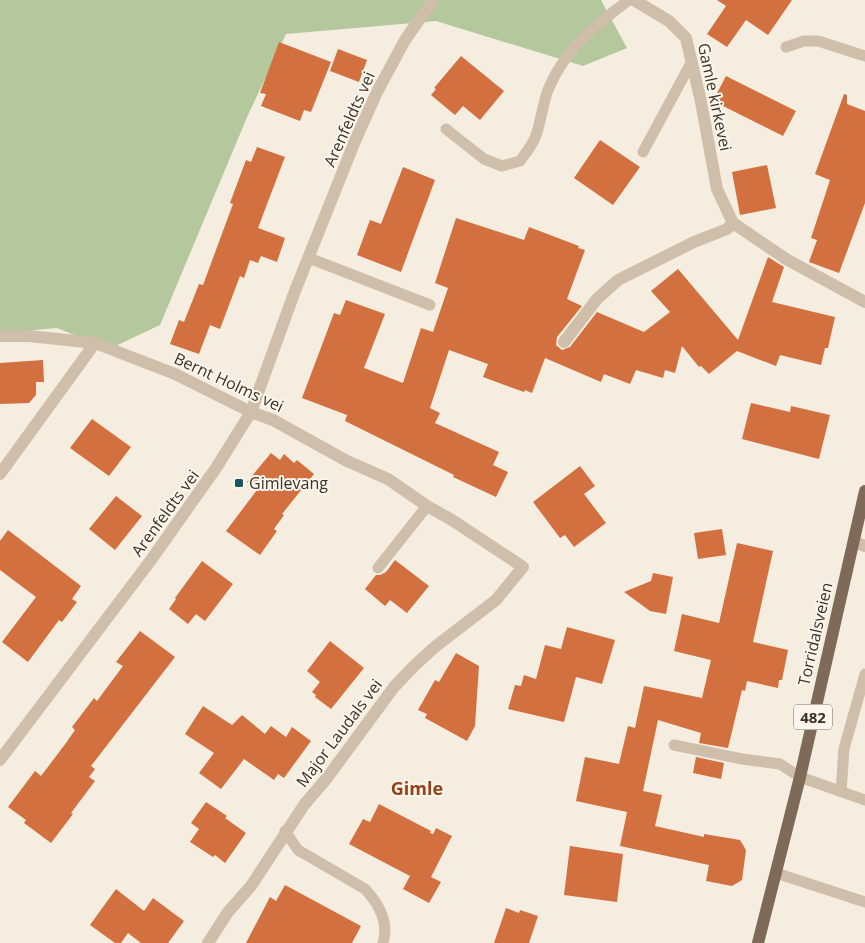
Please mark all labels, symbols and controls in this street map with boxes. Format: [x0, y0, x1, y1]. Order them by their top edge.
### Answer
street label: Gamle kirkevei [693, 41, 737, 153]
street label: Arenfeldts vei [318, 68, 380, 170]
street label: Bernt Holms vei [171, 347, 287, 417]
street label: Arenfeldts vei [126, 465, 204, 561]
place label: Gimlevang [249, 472, 328, 494]
marker: Gimlevang [233, 477, 245, 489]
street label: Torridalsveien [792, 580, 838, 688]
street label: Major Laudals vei [291, 674, 387, 792]
road number: 482 [794, 704, 832, 730]
district label: Gimle [391, 776, 443, 800]

